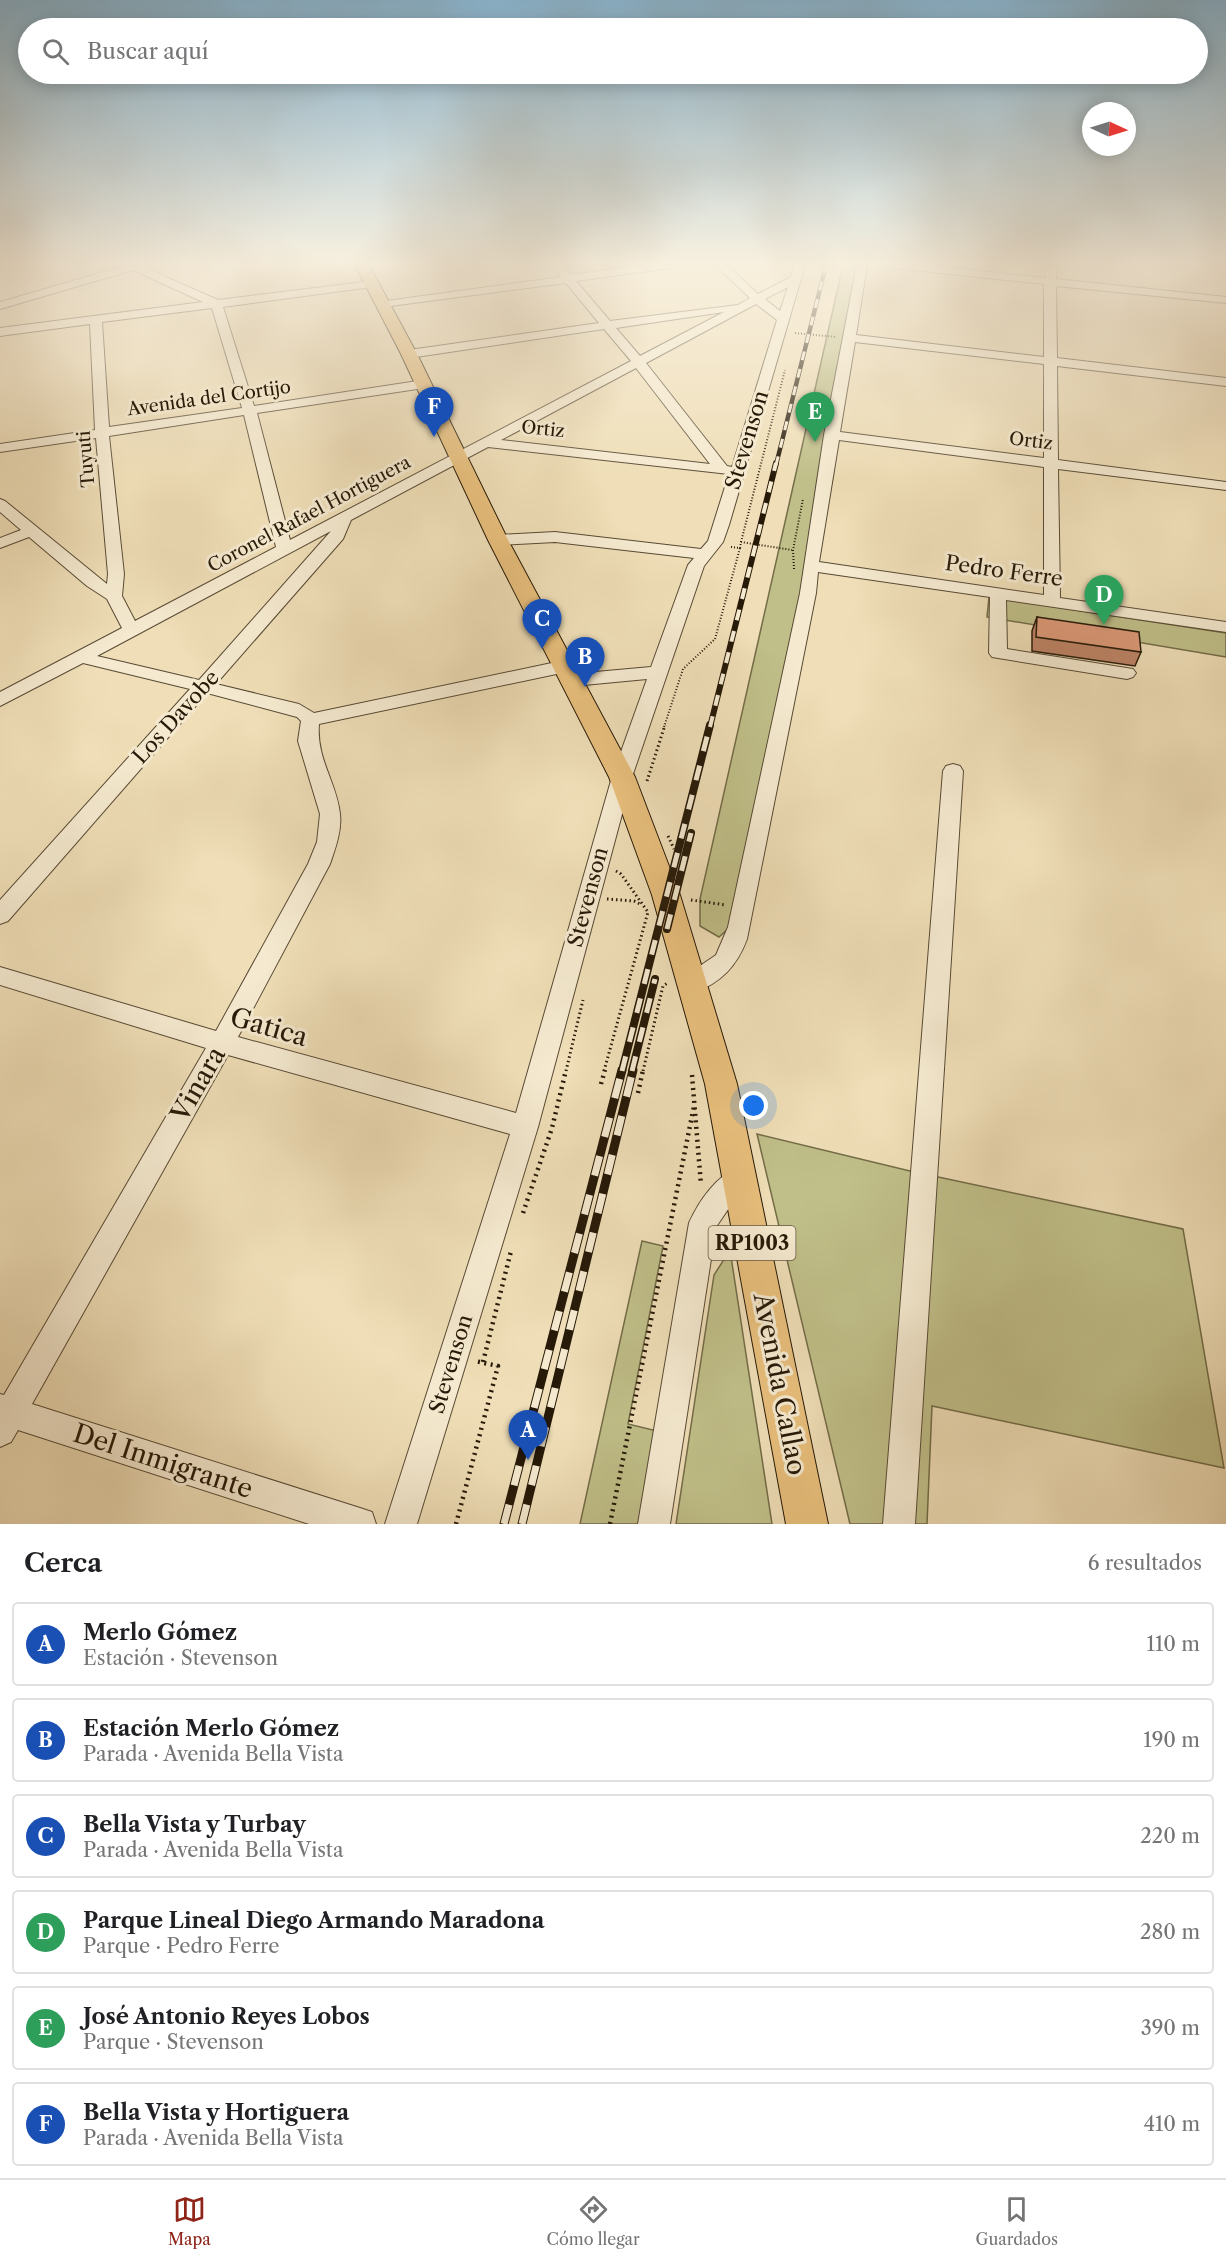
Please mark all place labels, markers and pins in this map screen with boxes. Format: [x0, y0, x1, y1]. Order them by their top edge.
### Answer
pin: F [414, 388, 454, 437]
pin: E [796, 392, 834, 442]
pin: D [1084, 576, 1124, 625]
pin: C [522, 600, 562, 649]
pin: B [566, 638, 604, 687]
pin: A [508, 1410, 548, 1460]

